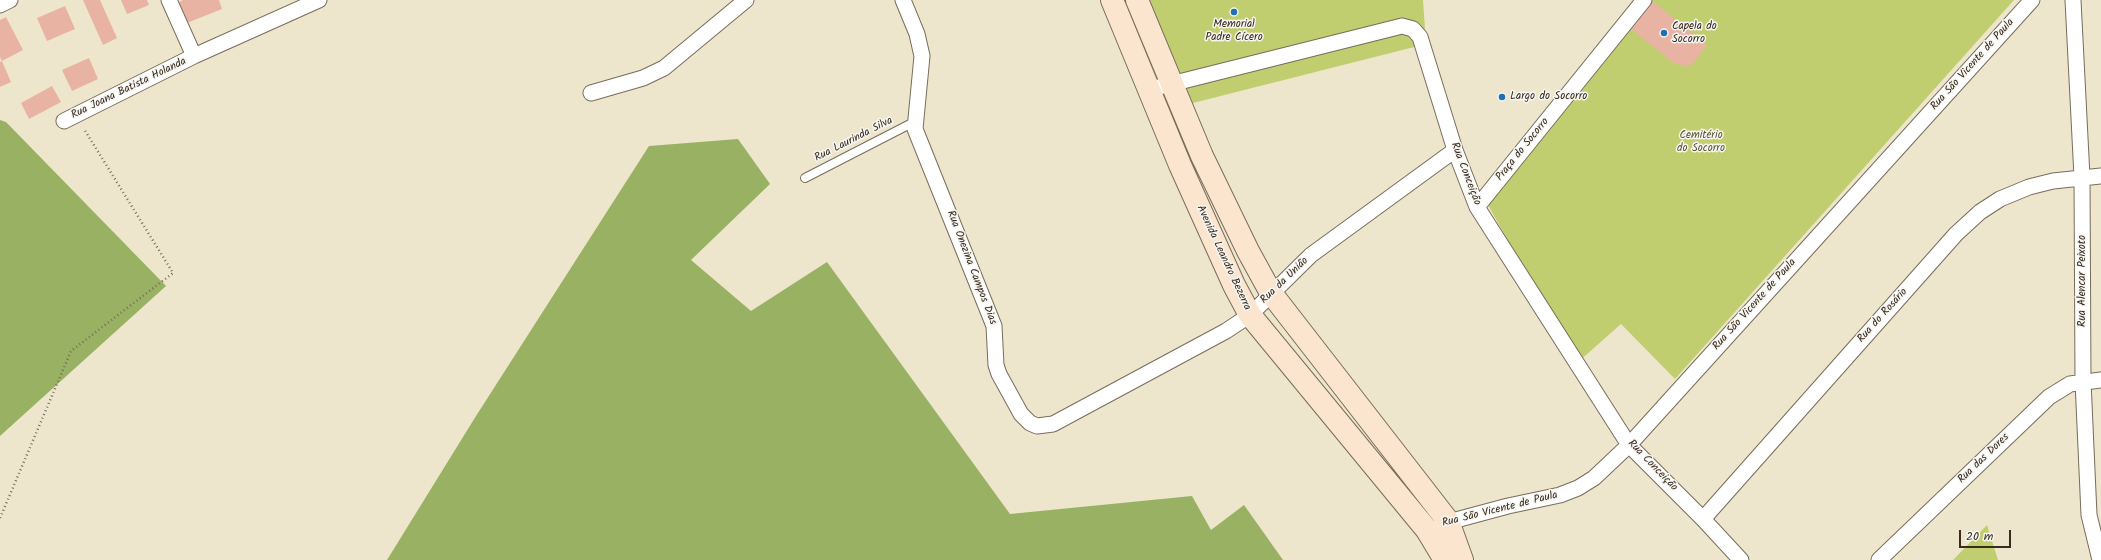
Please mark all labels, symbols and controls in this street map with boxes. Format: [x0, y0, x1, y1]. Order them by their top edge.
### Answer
marker: Memorial Padre Cícero [1229, 7, 1239, 17]
street label: Rua São Vicente de Paula [1928, 17, 2018, 113]
place label: Memorial Padre Cícero [1205, 18, 1263, 44]
place label: Capela do Socorro [1672, 20, 1717, 46]
marker: Capela do Socorro [1659, 28, 1669, 38]
street label: Rua Joana Batista Holanda [69, 55, 189, 123]
place label: Largo do Socorro [1510, 90, 1587, 104]
marker: Largo do Socorro [1497, 92, 1507, 102]
street label: Rua Laurinda Silva [813, 115, 895, 165]
street label: Praça do Socorro [1494, 116, 1552, 184]
park label: Cemitério do Socorro [1677, 129, 1725, 155]
street label: Rua Conceição [1447, 141, 1483, 207]
street label: Avenida Leandro Bezerra [1193, 203, 1253, 313]
street label: Rua Onezina Campos Dias [943, 209, 999, 327]
street label: Rua Alencar Peixoto [2076, 235, 2090, 327]
street label: Rua da União [1258, 255, 1312, 307]
street label: Rua São Vicente de Paula [1710, 257, 1800, 353]
street label: Rua do Rosário [1855, 286, 1911, 346]
street label: Rua das Dores [1956, 431, 2012, 487]
street label: Rua Conceição [1624, 438, 1680, 494]
street label: Rua São Vicente de Paula [1441, 489, 1559, 531]
scale bar [1961, 522, 2013, 548]
text: 20 m [1966, 527, 1993, 546]

